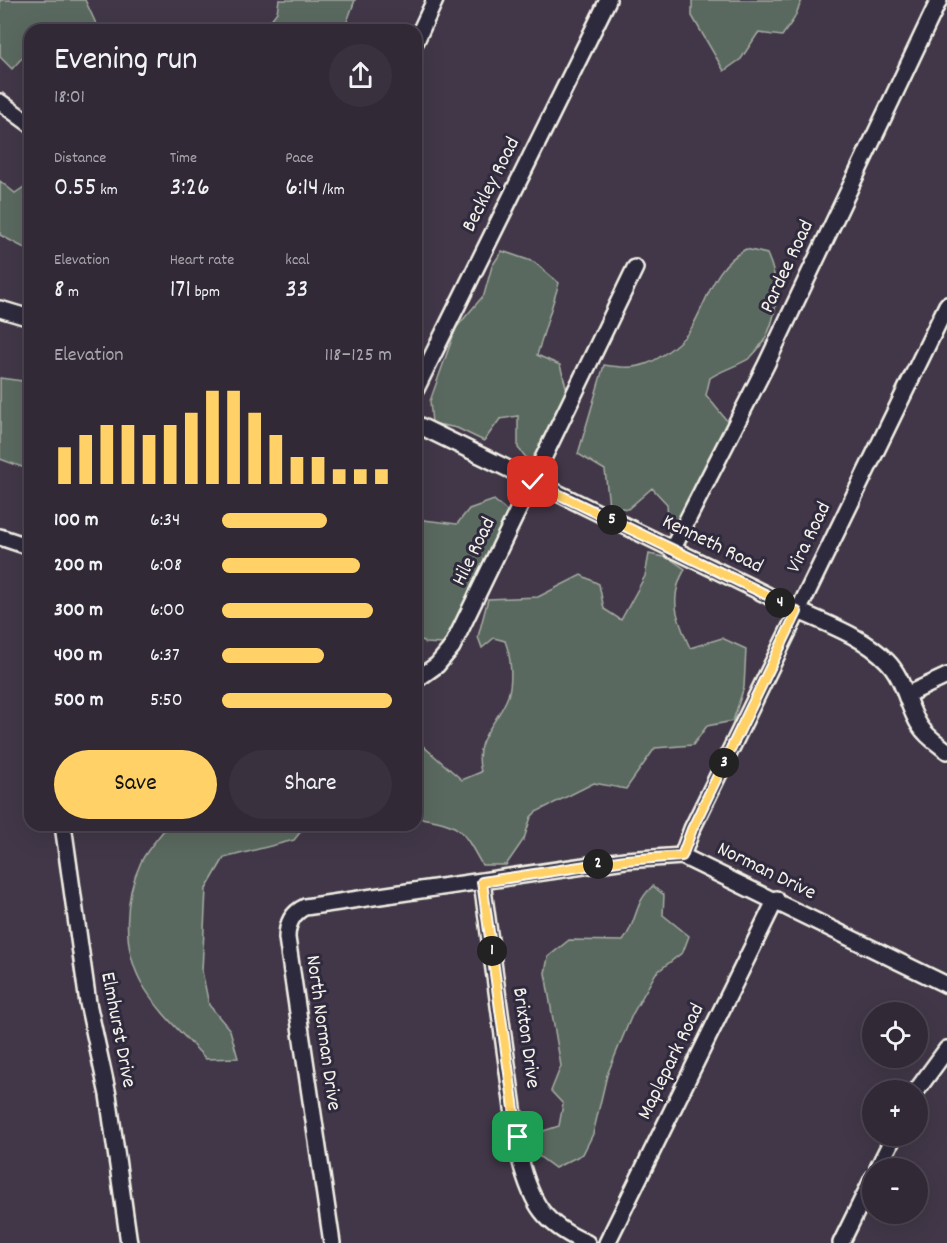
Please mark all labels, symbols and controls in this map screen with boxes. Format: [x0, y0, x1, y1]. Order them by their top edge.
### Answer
text: Evening run [54, 38, 198, 85]
button: share [329, 44, 392, 107]
text: 18:01 [54, 84, 85, 112]
street label: Beckley Road [455, 132, 529, 238]
text: Distance [54, 147, 106, 170]
text: Time [170, 147, 197, 170]
text: Pace [285, 147, 314, 170]
text: 0.55 [54, 170, 97, 207]
text: 3:26 [170, 170, 210, 207]
text: 6:14 [285, 170, 319, 207]
text: km [97, 179, 118, 202]
text: /km [319, 179, 345, 202]
street label: Pardee Road [753, 216, 823, 318]
text: Elevation [54, 249, 110, 272]
text: Heart rate [170, 249, 234, 272]
text: kcal [285, 249, 310, 272]
text: 8 [54, 272, 64, 309]
text: 171 [170, 272, 191, 309]
text: 33 [285, 272, 308, 309]
text: m [64, 281, 79, 304]
text: bpm [191, 281, 220, 304]
text: Elevation [54, 342, 124, 370]
text: 118–125 m [325, 342, 392, 370]
pin [507, 456, 558, 507]
icon: check [516, 465, 549, 498]
street label: Vira Road [780, 497, 840, 579]
pin: 5 [597, 505, 627, 535]
text: 100 m [54, 507, 99, 535]
text: 6:34 [150, 507, 180, 535]
text: 5 [608, 508, 616, 531]
street label: Kenneth Road [656, 508, 768, 582]
street label: Hile Road [446, 513, 504, 591]
text: 200 m [54, 552, 103, 580]
text: 6:08 [150, 552, 182, 580]
pin: 4 [765, 588, 795, 618]
text: 4 [777, 591, 783, 614]
text: 300 m [54, 597, 103, 625]
text: 6:00 [150, 597, 185, 625]
text: 400 m [54, 642, 102, 670]
text: 6:37 [150, 642, 180, 670]
text: 500 m [54, 687, 103, 715]
text: 5:50 [150, 687, 183, 715]
pin: 3 [709, 748, 739, 778]
button: Save [54, 750, 217, 819]
button: Share [229, 750, 392, 819]
text: 3 [720, 751, 728, 774]
street label: Norman Drive [711, 835, 821, 909]
pin: 2 [583, 849, 613, 879]
text: 2 [595, 852, 602, 875]
pin: 1 [477, 936, 507, 966]
text: 1 [490, 939, 494, 962]
street label: North Norman Drive [296, 953, 348, 1113]
street label: Elmhurst Drive [91, 970, 143, 1090]
street label: Brixton Drive [503, 986, 547, 1090]
street label: Maplepark Road [631, 999, 713, 1125]
map controls [862, 1002, 928, 1224]
button: locate [862, 1002, 928, 1068]
button: + [862, 1080, 928, 1146]
pin [492, 1111, 543, 1162]
icon: arrive [501, 1120, 534, 1153]
button: − [862, 1158, 928, 1224]

